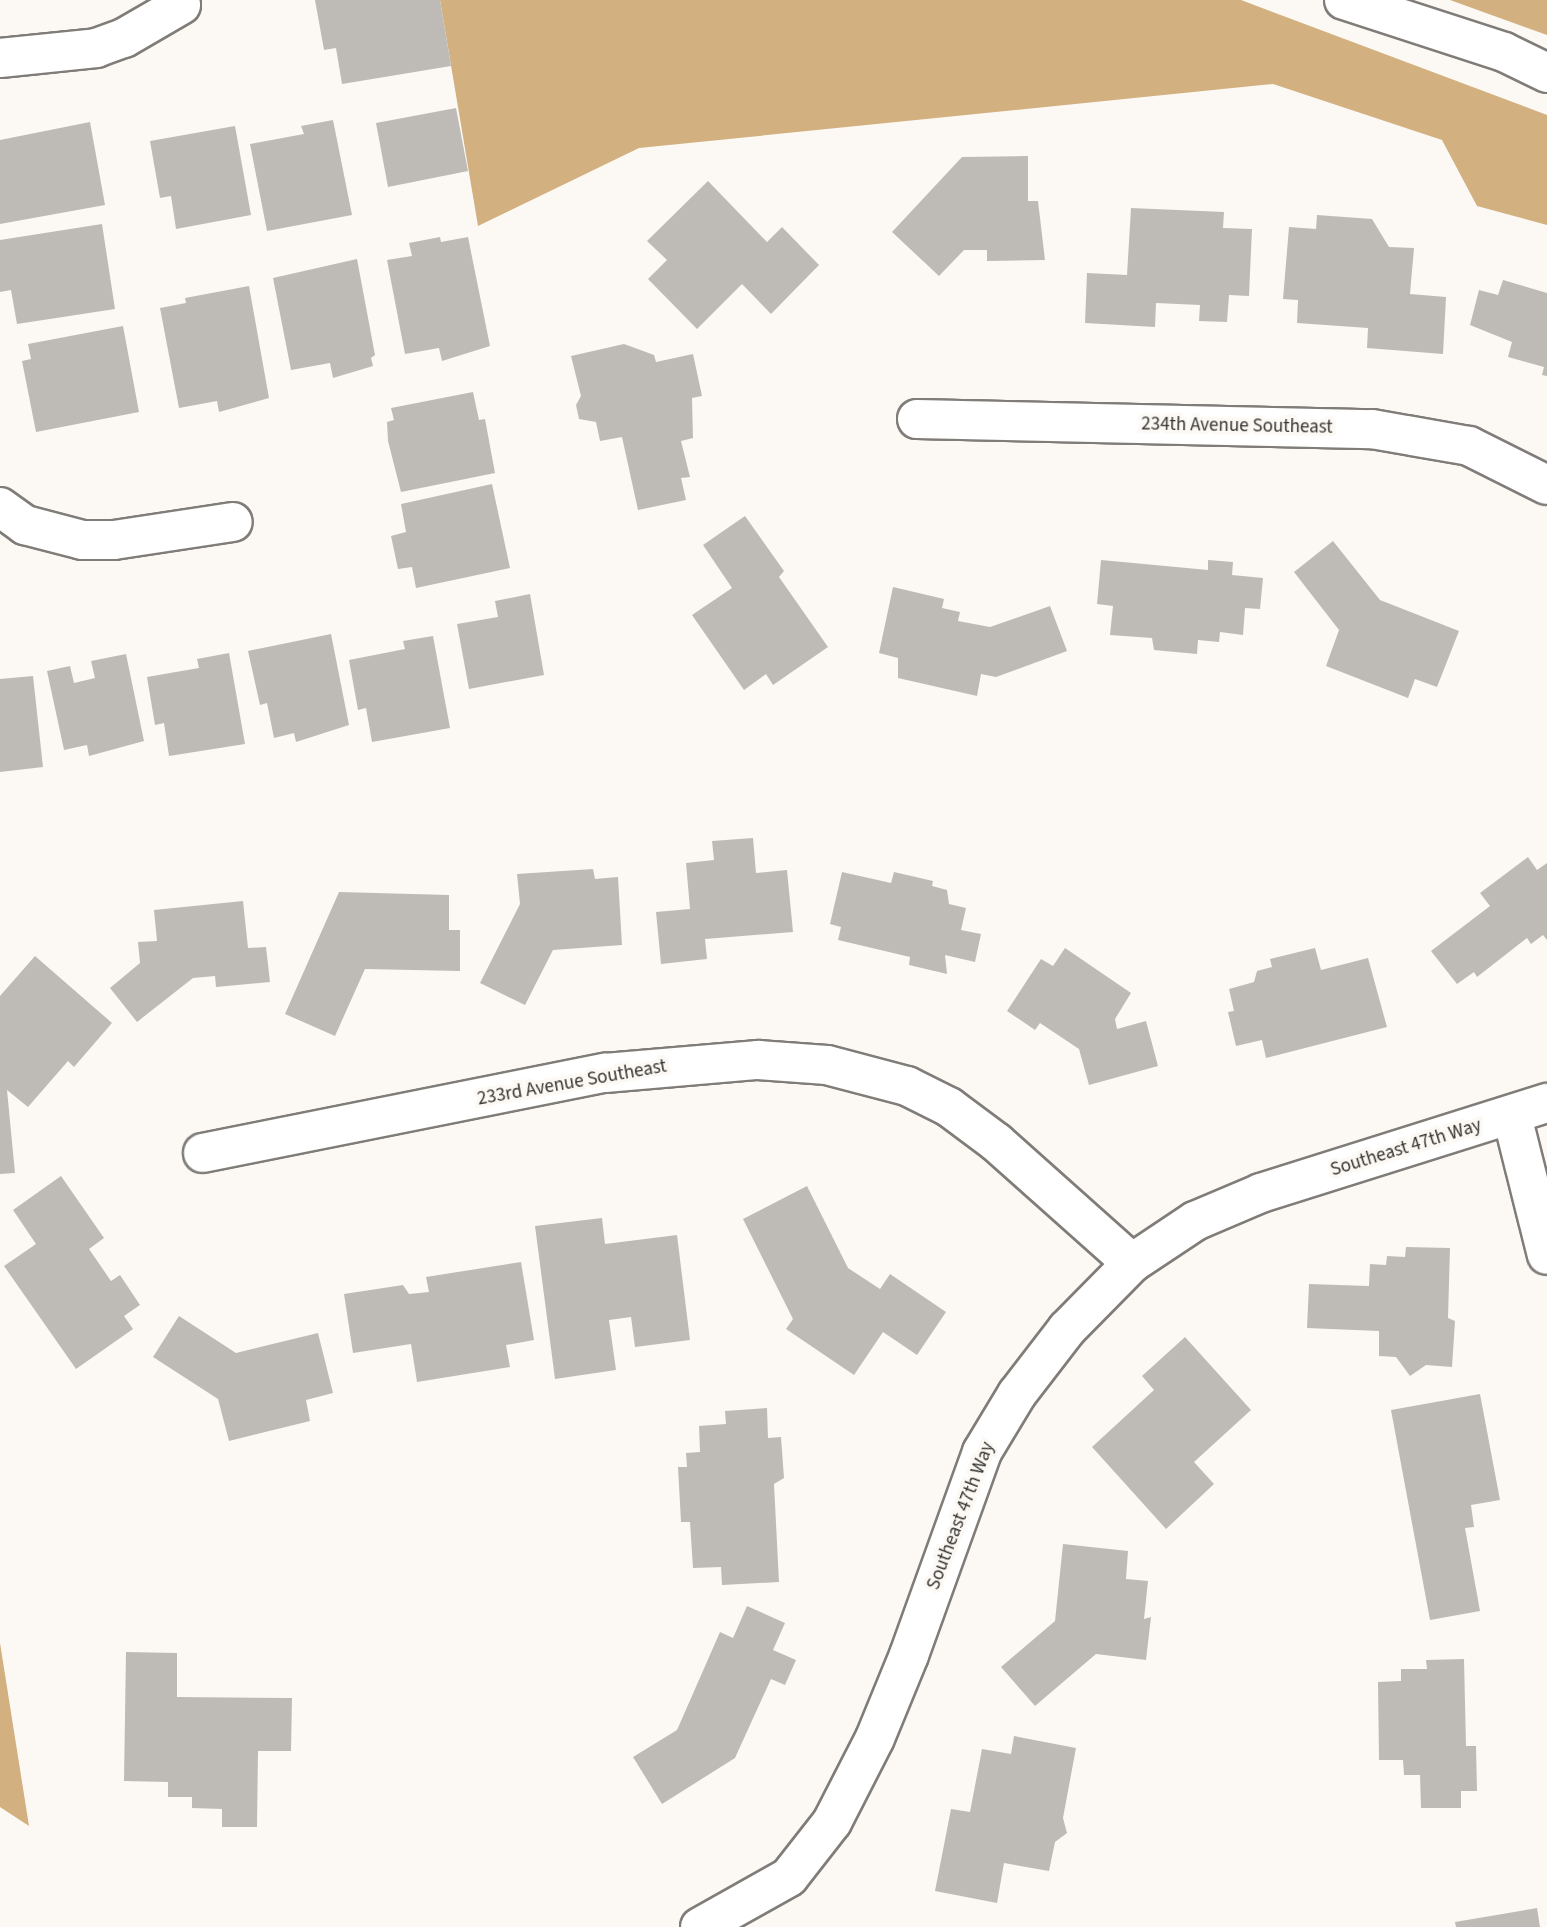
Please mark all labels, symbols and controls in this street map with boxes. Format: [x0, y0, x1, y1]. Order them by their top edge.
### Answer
street label: 234th Avenue Southeast [1141, 413, 1333, 439]
street label: 233rd Avenue Southeast [476, 1055, 668, 1111]
street label: Southeast 47th Way [1328, 1114, 1484, 1182]
street label: Southeast 47th Way [922, 1439, 1000, 1593]

